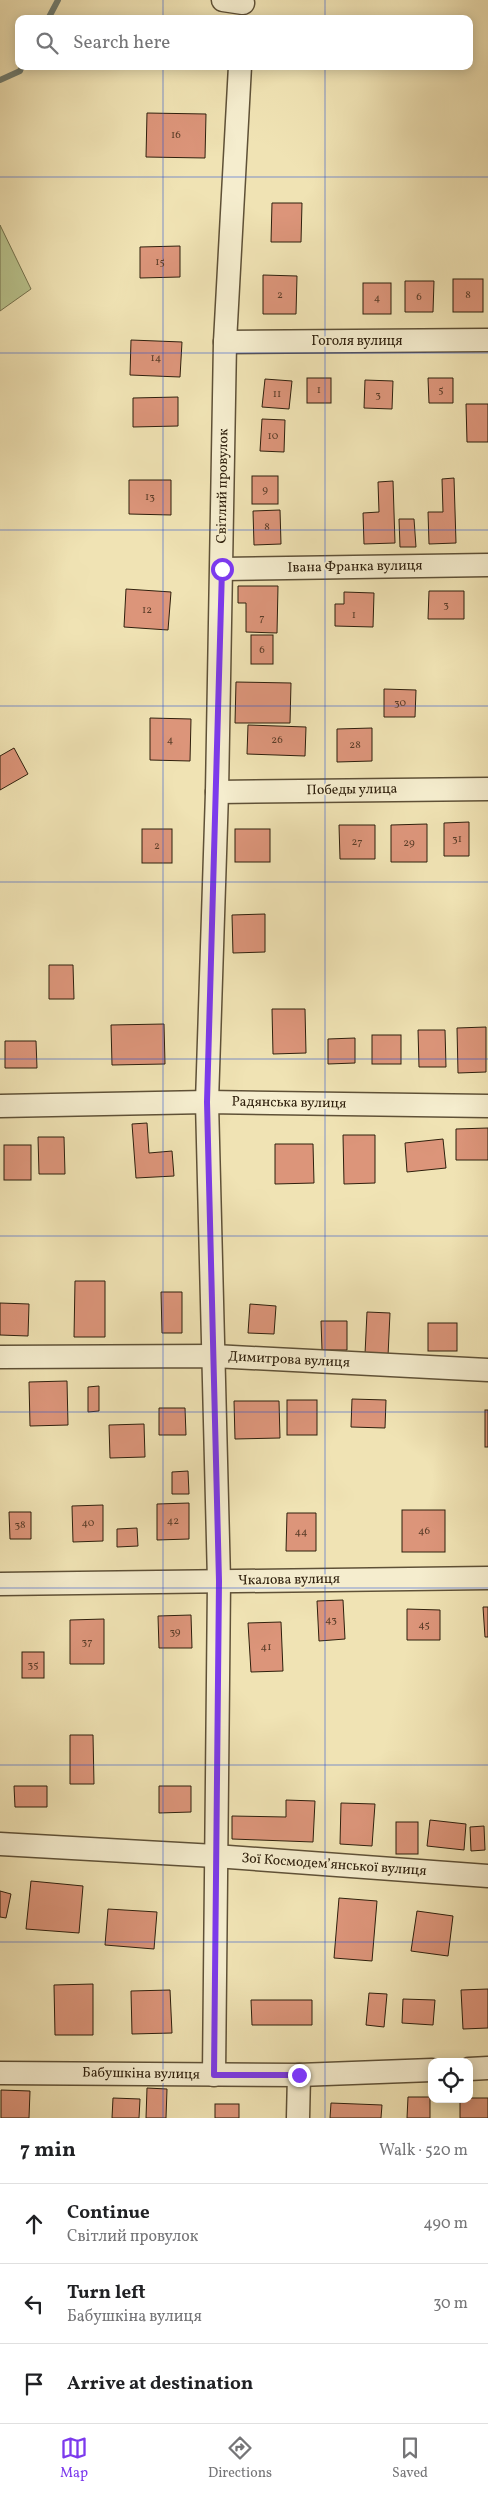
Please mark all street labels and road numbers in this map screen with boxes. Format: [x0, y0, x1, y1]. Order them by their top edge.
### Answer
street label: Гоголя вулиця [311, 332, 403, 351]
street label: Світлий провулок [212, 428, 234, 544]
street label: Івана Франка вулиця [287, 556, 423, 578]
street label: Победы улица [306, 780, 398, 800]
street label: Радянська вулиця [231, 1092, 347, 1114]
street label: Димитрова вулиця [228, 1347, 350, 1373]
street label: Чкалова вулиця [238, 1570, 340, 1590]
street label: Зої Космодем’янської вулиця [241, 1849, 427, 1881]
street label: Бабушкіна вулиця [82, 2063, 200, 2085]

